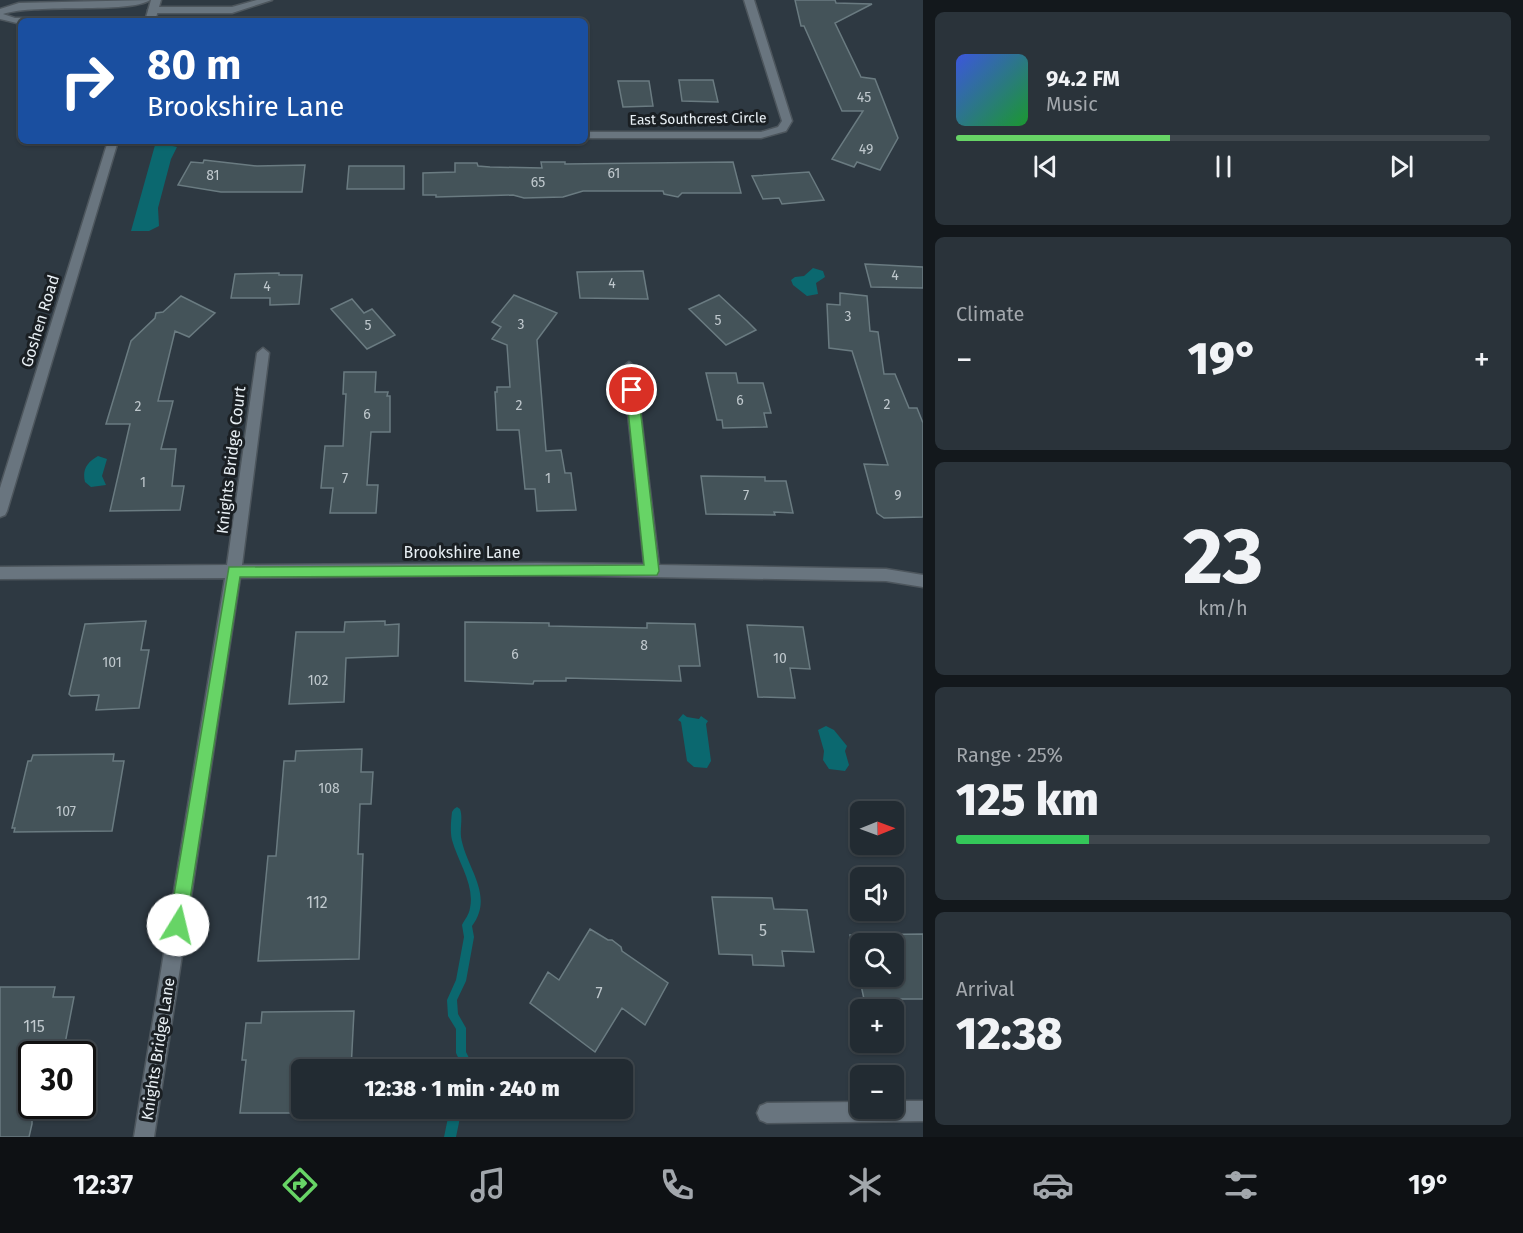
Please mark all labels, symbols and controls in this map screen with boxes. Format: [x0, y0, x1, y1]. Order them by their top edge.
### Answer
text: 80 m [147, 40, 241, 90]
icon: right [48, 42, 126, 120]
text: 94.2 FM [1046, 65, 1120, 92]
house number: 45 [857, 89, 871, 106]
text: Brookshire Lane [147, 91, 344, 123]
text: Music [1046, 92, 1098, 116]
street label: East Southcrest Circle [629, 109, 767, 129]
house number: 49 [859, 141, 873, 158]
icon: previous [1029, 150, 1062, 183]
icon: pause [1207, 150, 1240, 183]
icon: next [1385, 150, 1418, 183]
house number: 61 [608, 165, 620, 182]
house number: 81 [206, 167, 220, 184]
house number: 65 [531, 174, 545, 191]
house number: 4 [891, 267, 899, 284]
street label: Goshen Road [17, 273, 63, 369]
house number: 4 [608, 275, 616, 292]
house number: 4 [263, 278, 271, 295]
text: Climate [956, 302, 1024, 326]
house number: 3 [845, 308, 852, 325]
house number: 5 [714, 312, 722, 329]
house number: 3 [518, 316, 525, 333]
house number: 5 [364, 317, 372, 334]
text: 19° [1188, 332, 1258, 386]
text: − [956, 340, 973, 380]
text: + [1474, 340, 1490, 380]
pin [606, 364, 657, 415]
icon: arrive [615, 373, 648, 406]
street label: Knights Bridge Court [213, 385, 250, 535]
house number: 6 [736, 392, 744, 409]
house number: 2 [884, 396, 891, 413]
house number: 2 [516, 397, 523, 414]
house number: 2 [135, 398, 142, 415]
house number: 6 [363, 406, 371, 423]
house number: 7 [342, 470, 348, 487]
house number: 1 [545, 470, 551, 487]
house number: 1 [140, 474, 146, 491]
house number: 7 [743, 487, 749, 504]
house number: 9 [894, 487, 902, 504]
text: 23 [1183, 510, 1263, 604]
street label: Brookshire Lane [404, 543, 520, 562]
text: km/h [1198, 596, 1248, 620]
house number: 8 [640, 637, 648, 654]
house number: 6 [511, 646, 519, 663]
house number: 10 [773, 650, 787, 667]
house number: 101 [102, 654, 122, 671]
house number: 102 [308, 672, 328, 689]
text: Range · 25% [956, 743, 1063, 767]
text: 125 km [956, 773, 1099, 827]
house number: 108 [318, 780, 340, 797]
north arrow [850, 801, 904, 855]
map controls [850, 801, 904, 1119]
house number: 107 [56, 803, 76, 820]
button: sound [850, 867, 904, 921]
position arrow [146, 893, 210, 957]
house number: 112 [306, 893, 328, 912]
house number: 5 [759, 921, 767, 940]
button: search [850, 933, 904, 987]
street label: Knights Bridge Lane [137, 976, 179, 1122]
text: Arrival [956, 977, 1015, 1001]
house number: 7 [595, 984, 603, 1003]
button: + [850, 999, 904, 1053]
text: 12:38 [956, 1007, 1063, 1061]
house number: 115 [23, 1017, 45, 1036]
speed limit sign: 30 [18, 1041, 96, 1119]
button: − [850, 1065, 904, 1119]
text: 12:38 · 1 min · 240 m [364, 1075, 560, 1102]
icon: directions [279, 1164, 321, 1206]
icon: music [467, 1164, 509, 1206]
icon: phone [656, 1164, 698, 1206]
icon: climate [844, 1164, 886, 1206]
icon: car [1032, 1164, 1074, 1206]
icon: filters [1220, 1164, 1262, 1206]
text: 12:37 [73, 1169, 133, 1201]
text: 19° [1408, 1169, 1450, 1201]

